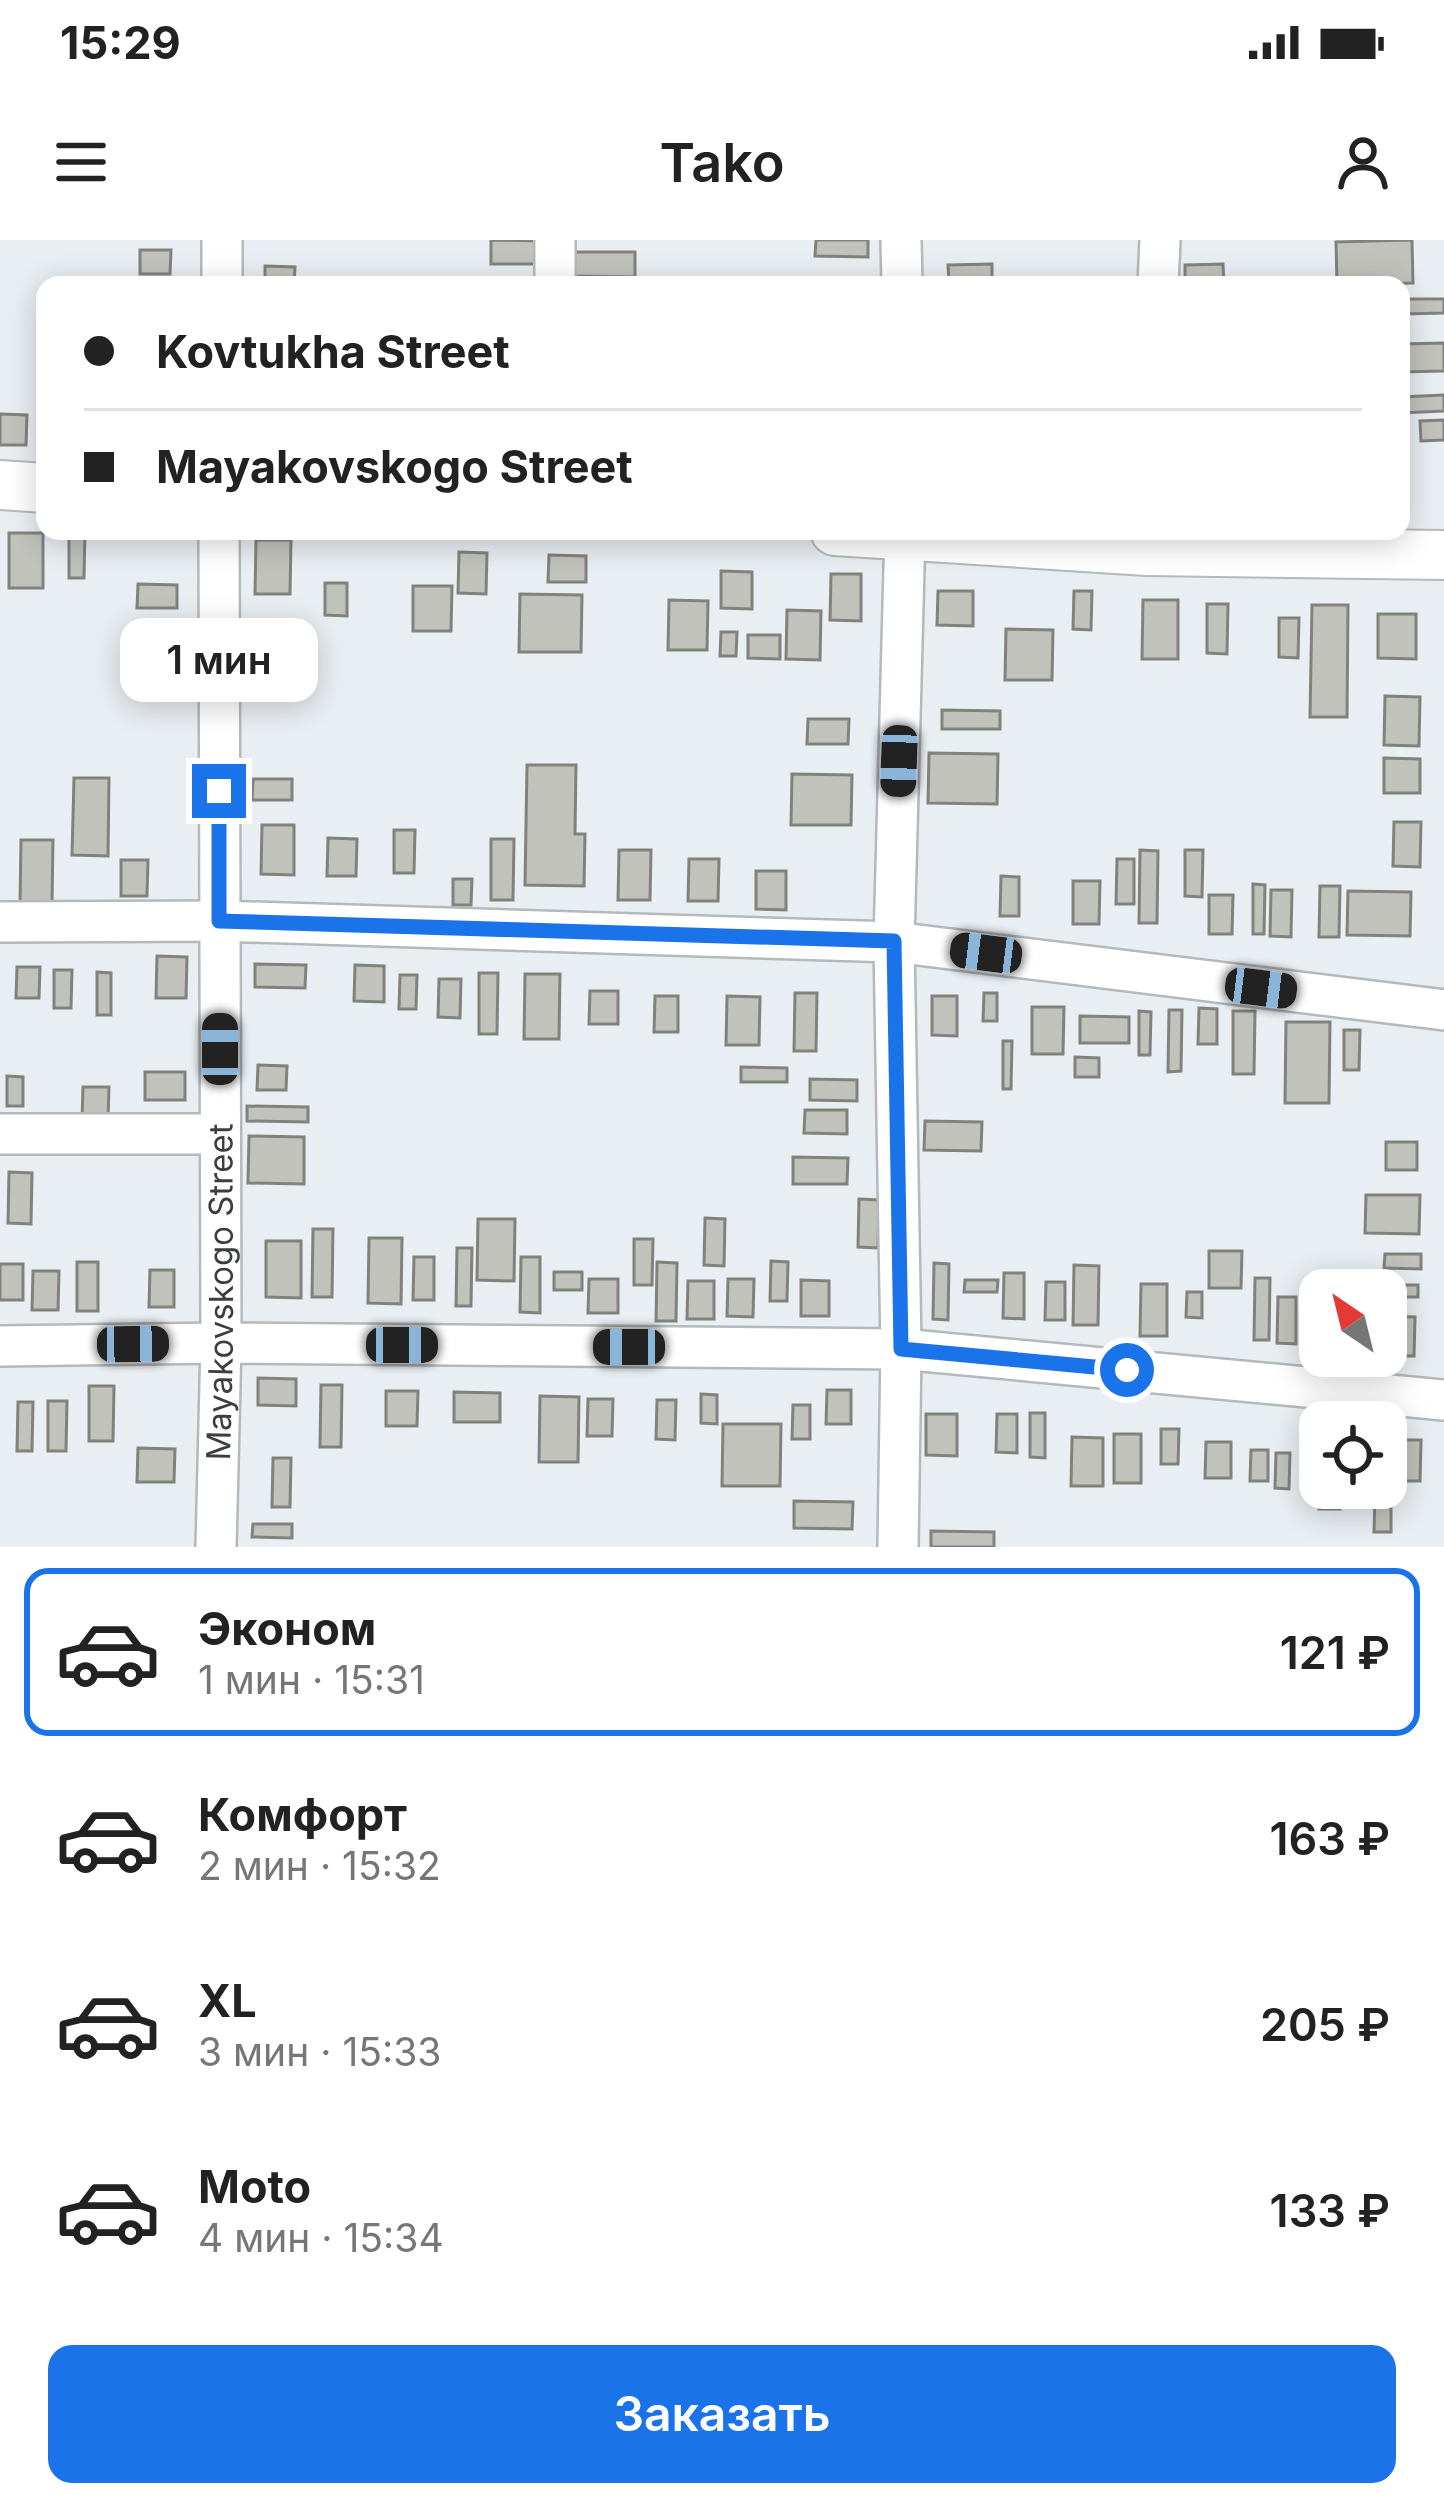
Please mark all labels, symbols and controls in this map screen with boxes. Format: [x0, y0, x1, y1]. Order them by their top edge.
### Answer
text: 15:29 [60, 15, 181, 70]
icon: menu [48, 129, 114, 195]
icon: person [1330, 129, 1396, 195]
text: Tako [659, 130, 785, 195]
text: Kovtukha Street [156, 324, 510, 379]
text: Mayakovskogo Street [156, 439, 633, 494]
callout: 1 мин [120, 617, 318, 701]
text: 1 мин [166, 636, 272, 683]
car [880, 724, 918, 798]
route end [192, 764, 246, 818]
car [948, 931, 1024, 975]
car [1223, 966, 1299, 1010]
car [202, 1013, 238, 1085]
street label: Mayakovskogo Street [198, 1123, 241, 1461]
north arrow [1299, 1269, 1407, 1377]
map controls [1299, 1269, 1407, 1509]
car [97, 1325, 169, 1363]
car [366, 1327, 438, 1363]
car [593, 1329, 665, 1365]
route start [1100, 1343, 1154, 1397]
button: locate [1299, 1401, 1407, 1509]
icon: car [54, 1598, 162, 1706]
text: Эконом [198, 1601, 376, 1656]
text: 121 ₽ [1280, 1625, 1390, 1680]
text: 1 мин · 15:31 [198, 1656, 425, 1703]
icon: car [54, 1784, 162, 1892]
text: Комфорт [198, 1787, 407, 1842]
text: 163 ₽ [1269, 1811, 1390, 1866]
text: 2 мин · 15:32 [198, 1842, 441, 1889]
icon: car [54, 1970, 162, 2078]
text: XL [198, 1973, 257, 2028]
text: 205 ₽ [1260, 1997, 1390, 2052]
text: 3 мин · 15:33 [198, 2028, 441, 2075]
icon: car [54, 2156, 162, 2264]
text: Moto [198, 2159, 311, 2214]
text: 133 ₽ [1270, 2183, 1390, 2238]
text: 4 мин · 15:34 [198, 2214, 444, 2261]
button: Заказать [48, 2345, 1396, 2483]

